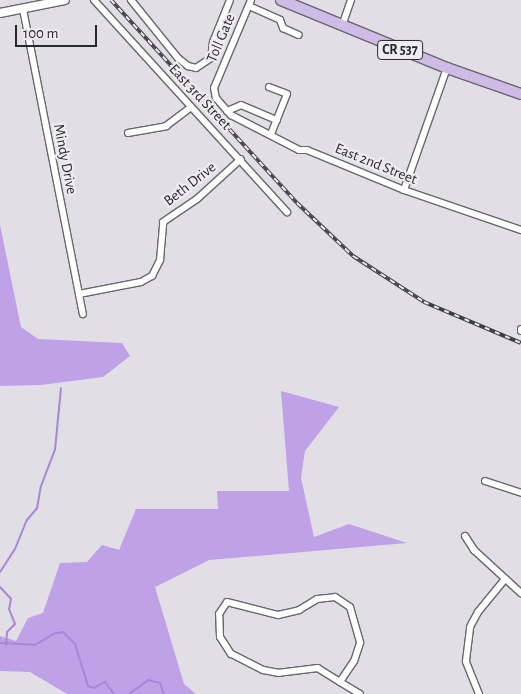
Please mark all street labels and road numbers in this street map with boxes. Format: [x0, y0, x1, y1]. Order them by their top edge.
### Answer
street label: Toll Gate [203, 11, 239, 65]
road number: CR 537 [376, 38, 424, 62]
street label: East 3rd Street [165, 60, 235, 134]
street label: Mindy Drive [49, 122, 81, 196]
street label: East 2nd Street [332, 139, 420, 189]
street label: Beth Drive [160, 158, 220, 210]

